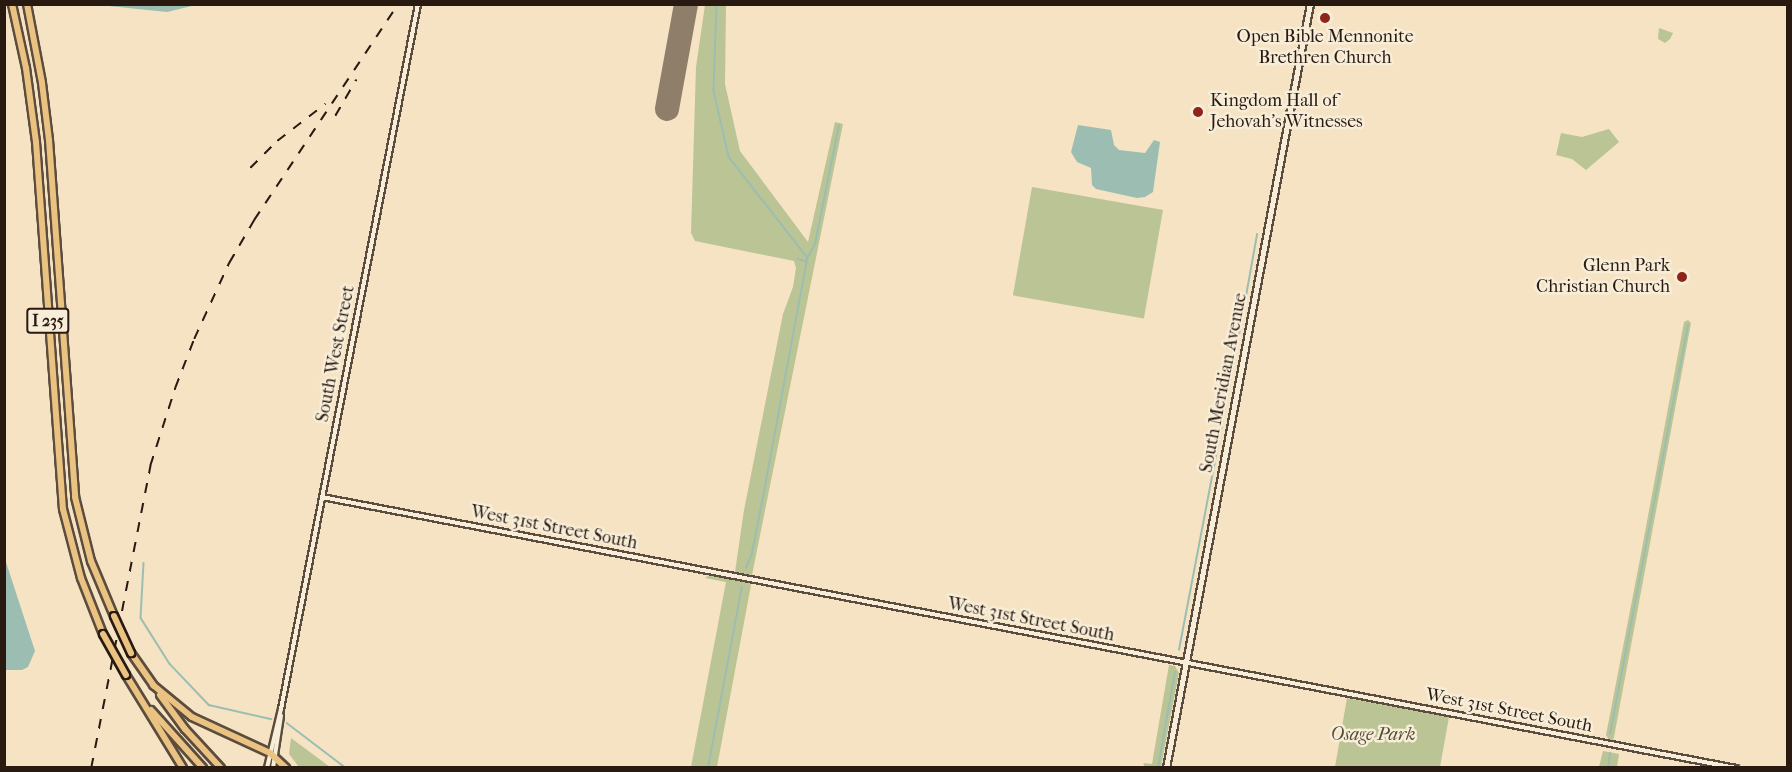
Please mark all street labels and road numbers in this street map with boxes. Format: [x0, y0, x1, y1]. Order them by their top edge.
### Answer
street label: South West Street [312, 284, 360, 424]
street label: South Meridian Avenue [1196, 291, 1252, 475]
road number: I 235 [26, 308, 70, 334]
street label: West 31st Street South [469, 501, 639, 555]
street label: West 31st Street South [946, 593, 1116, 647]
street label: West 31st Street South [1424, 684, 1594, 738]

